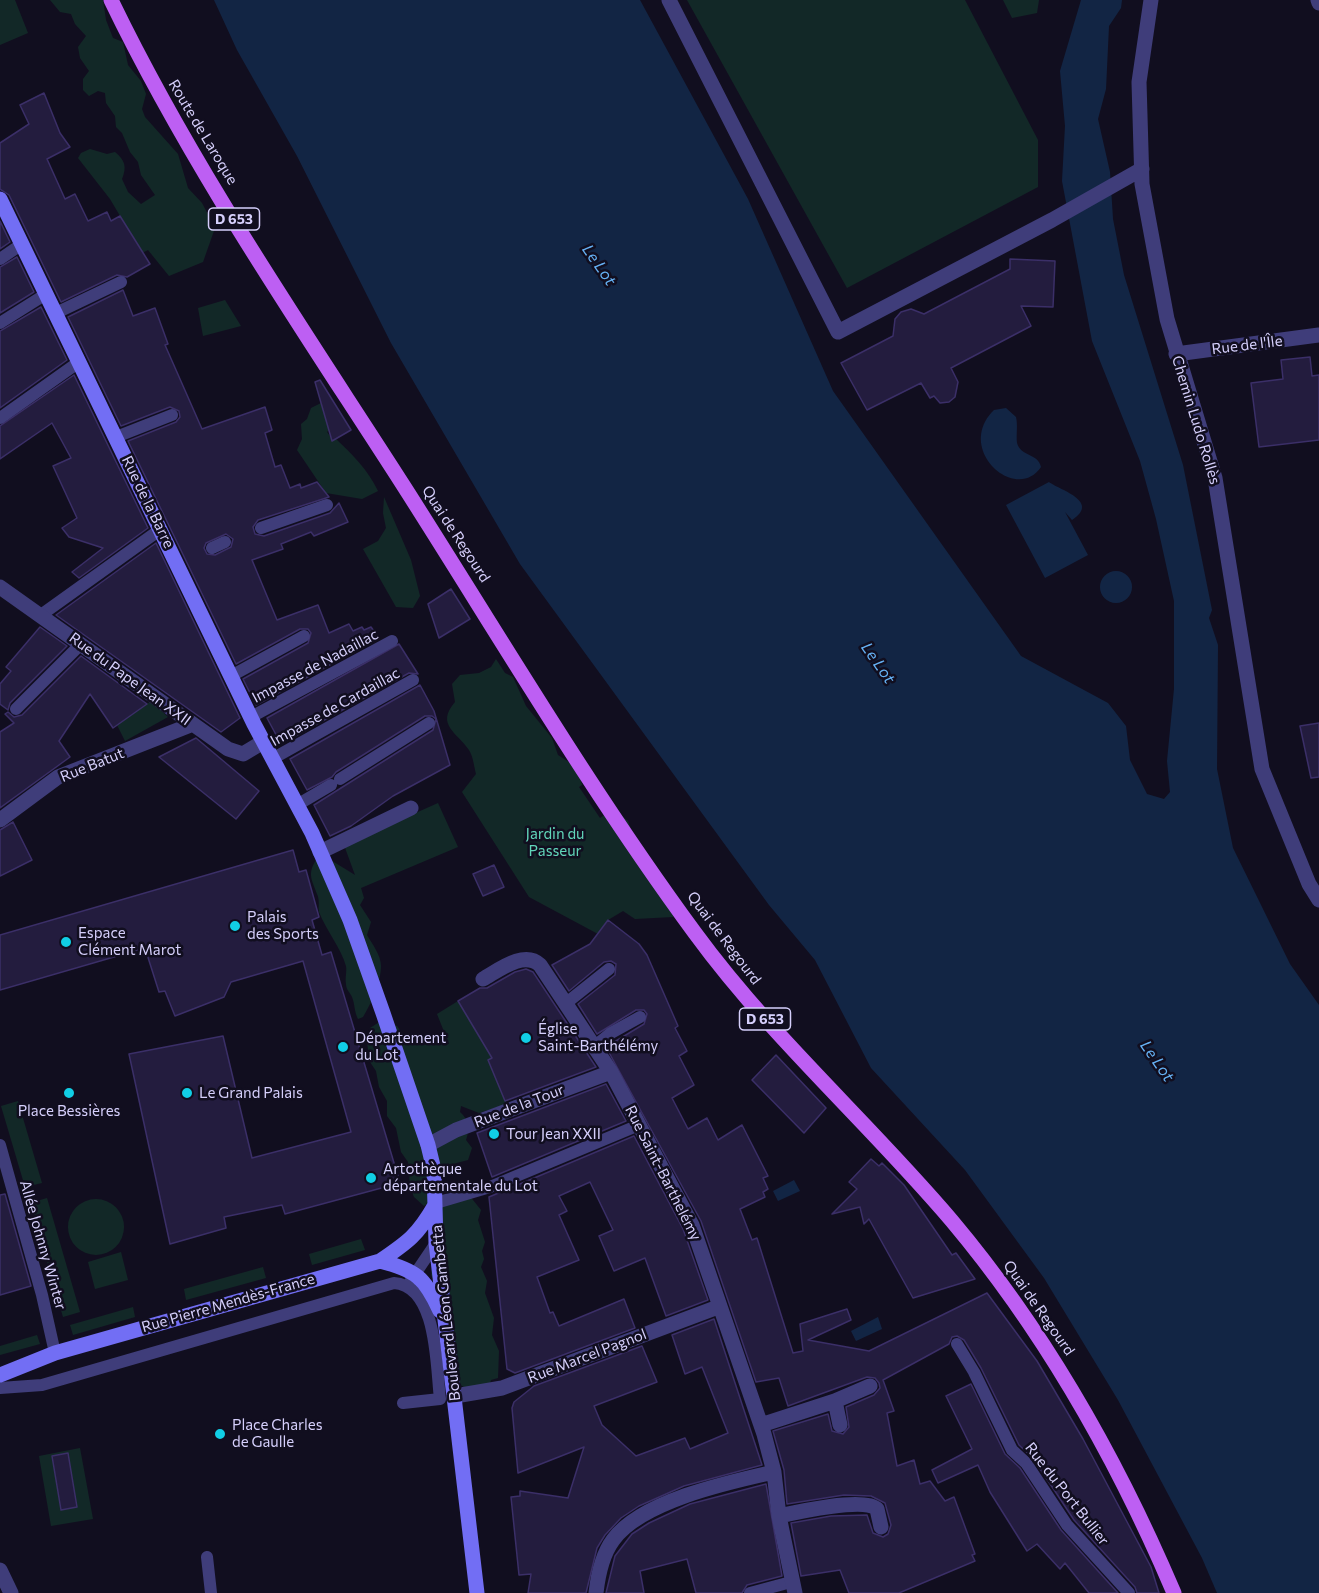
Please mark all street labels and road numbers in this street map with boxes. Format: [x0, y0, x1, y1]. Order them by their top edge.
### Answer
street label: Route de Laroque [165, 76, 241, 188]
road number: D 653 [208, 208, 260, 230]
street label: Rue de l'Île [1211, 332, 1283, 358]
street label: Chemin Ludo Rollès [1168, 354, 1224, 486]
street label: Rue de la Barre [118, 453, 178, 551]
street label: Quai de Regourd [418, 482, 494, 586]
street label: Impasse de Nadaillac [249, 625, 381, 707]
street label: Rue du Pape Jean XXII [66, 629, 194, 729]
street label: Impasse de Cardaillac [267, 664, 403, 750]
street label: Rue Batut [57, 744, 127, 786]
street label: Quai de Regourd [683, 888, 765, 988]
road number: D 653 [740, 1008, 790, 1030]
street label: Rue de la Tour [471, 1081, 567, 1131]
street label: Rue Saint-Barthelémy [621, 1102, 705, 1244]
street label: Allée Johnny Winter [16, 1178, 70, 1312]
street label: Boulevard Léon Gambetta [428, 1224, 464, 1402]
street label: Quai de Regourd [1000, 1257, 1078, 1359]
street label: Rue Pierre Mendès-France [139, 1270, 317, 1336]
street label: Rue Marcel Pagnol [525, 1325, 649, 1387]
street label: Rue du Port Bullier [1021, 1439, 1113, 1549]

